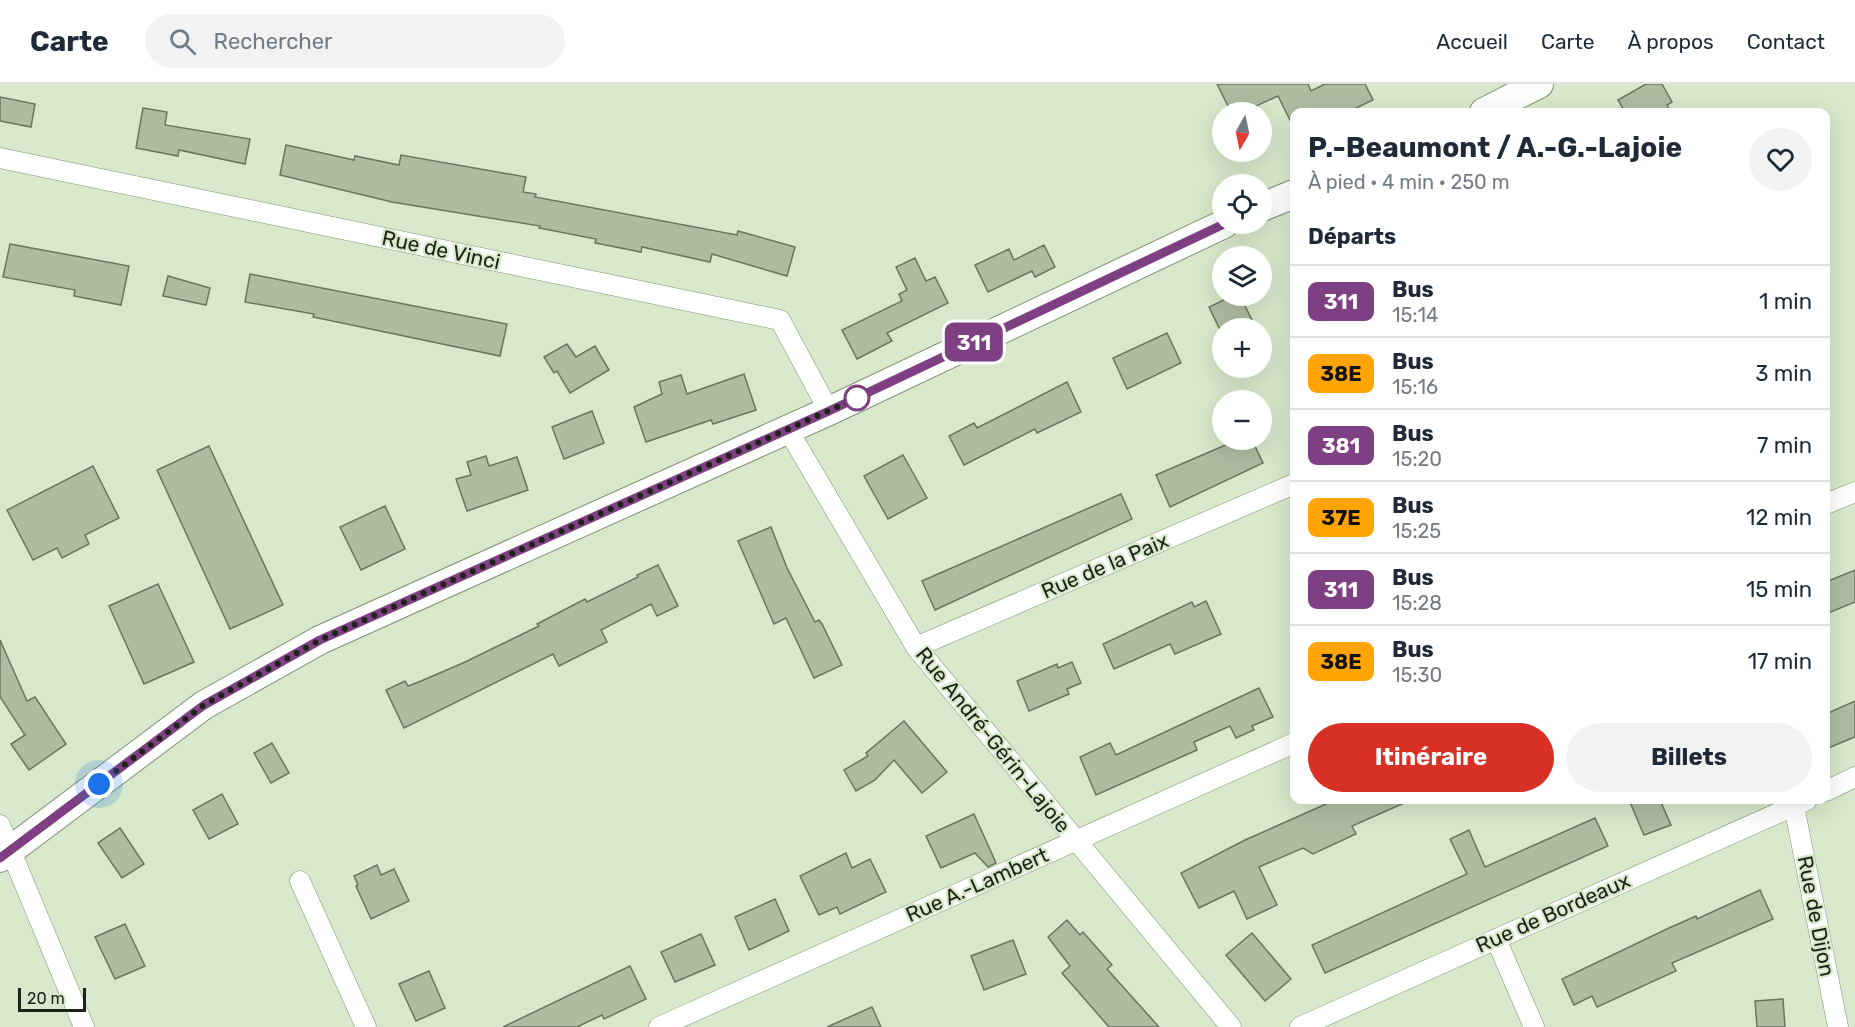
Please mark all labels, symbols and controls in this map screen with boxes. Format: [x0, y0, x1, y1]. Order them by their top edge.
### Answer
search box [145, 14, 565, 68]
text: Carte [30, 25, 109, 58]
icon: search [166, 25, 199, 58]
text: Rechercher [214, 28, 332, 55]
text: Accueil [1436, 29, 1508, 54]
text: Carte [1541, 29, 1594, 54]
text: À propos [1627, 29, 1714, 54]
text: Contact [1747, 29, 1825, 54]
north arrow [1212, 102, 1272, 162]
map controls [1212, 102, 1272, 450]
button: heart [1749, 128, 1812, 191]
text: P.-Beaumont / A.-G.-Lajoie [1308, 131, 1682, 164]
text: À pied · 4 min · 250 m [1308, 170, 1510, 194]
button: locate [1212, 174, 1272, 234]
text: Départs [1308, 223, 1396, 250]
street label: Rue de Vinci [380, 225, 503, 274]
button: layers [1212, 246, 1272, 306]
text: Bus [1392, 276, 1434, 303]
text: 1 min [1759, 288, 1812, 315]
text: 311 [1324, 289, 1358, 314]
text: 15:14 [1392, 303, 1439, 327]
button: + [1212, 318, 1272, 378]
line badge: 311 [940, 322, 1008, 362]
text: 311 [957, 330, 991, 355]
text: Bus [1392, 348, 1434, 375]
text: 3 min [1755, 360, 1812, 387]
text: 38E [1320, 361, 1362, 386]
text: 15:16 [1392, 375, 1438, 399]
unlabelled marker [844, 385, 870, 411]
button: − [1212, 390, 1272, 450]
text: Bus [1392, 420, 1434, 447]
text: 7 min [1757, 432, 1812, 459]
text: 381 [1322, 433, 1360, 458]
text: 15:20 [1392, 447, 1442, 471]
text: Bus [1392, 492, 1434, 519]
text: 12 min [1746, 504, 1812, 531]
text: 37E [1321, 505, 1361, 530]
text: 15:25 [1392, 519, 1441, 543]
street label: Rue de la Paix [1037, 528, 1172, 604]
text: Bus [1392, 564, 1434, 591]
text: 15 min [1746, 576, 1812, 603]
text: 311 [1324, 577, 1358, 602]
text: 15:28 [1392, 591, 1442, 615]
text: Bus [1392, 636, 1434, 663]
street label: Rue André-Gérin-Lajoie [911, 642, 1076, 837]
text: 17 min [1748, 648, 1812, 675]
text: 38E [1320, 649, 1362, 674]
text: 15:30 [1392, 663, 1442, 687]
button: Itinéraire [1308, 723, 1554, 792]
button: Billets [1566, 723, 1812, 792]
your location [84, 769, 114, 799]
street label: Rue A.-Lambert [902, 842, 1052, 927]
street label: Rue de Dijon [1793, 853, 1840, 978]
street label: Rue de Bordeaux [1472, 867, 1634, 958]
scale bar [18, 985, 86, 1012]
text: 20 m [27, 989, 65, 1008]

